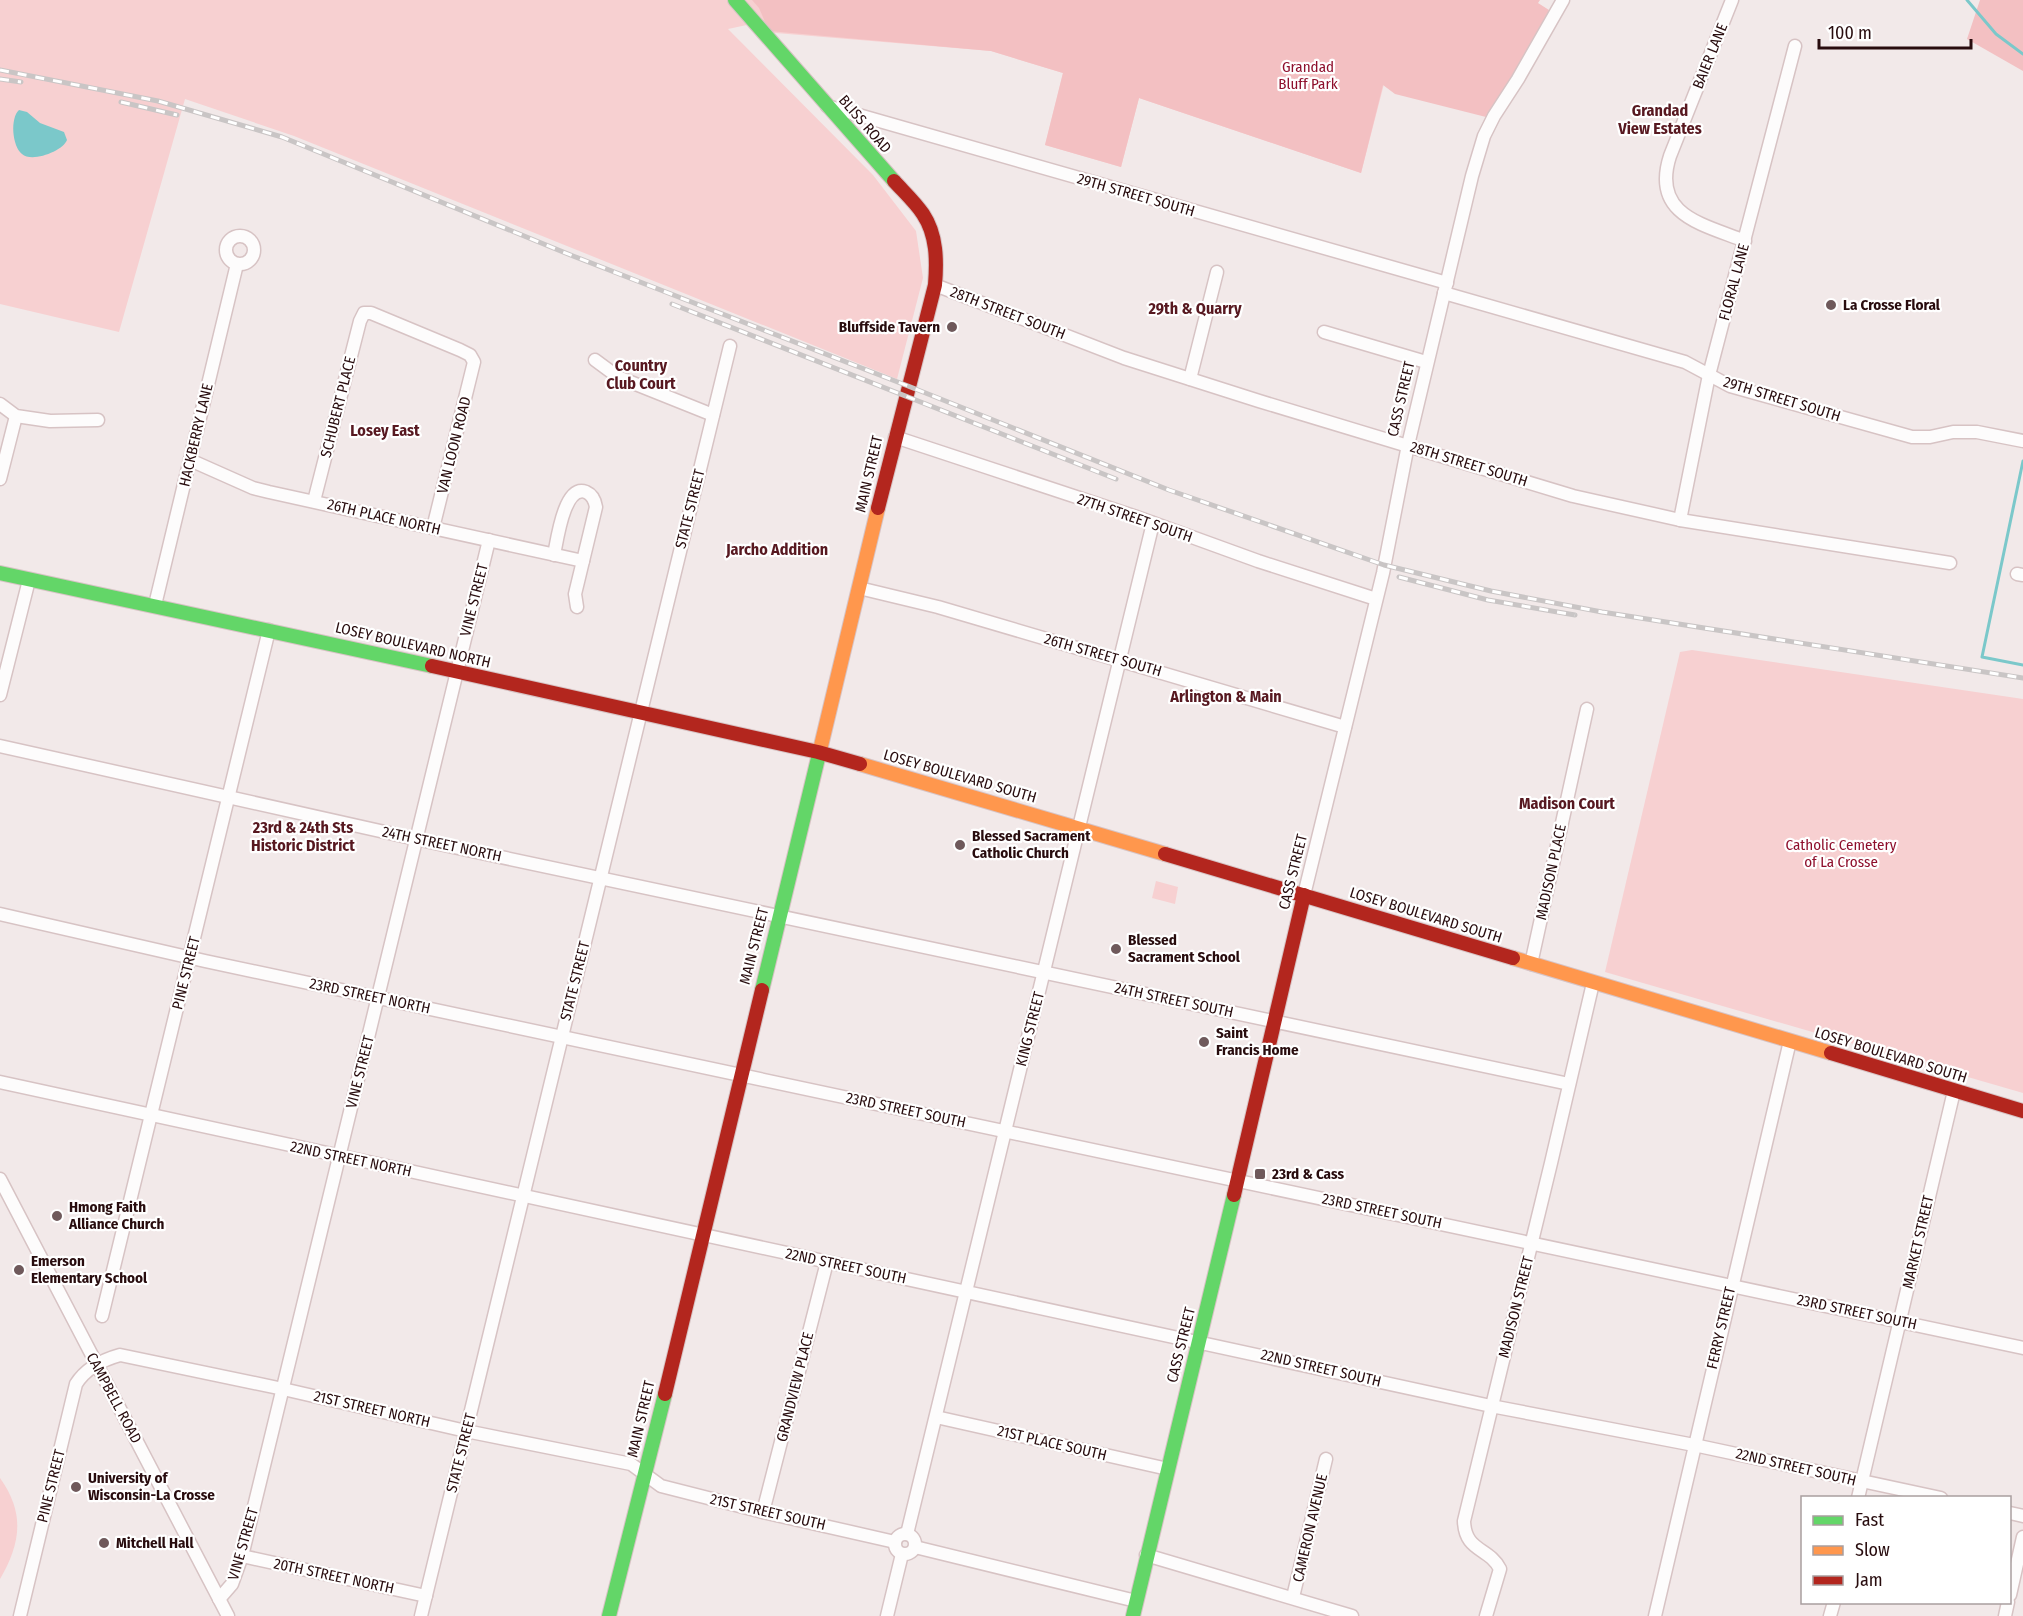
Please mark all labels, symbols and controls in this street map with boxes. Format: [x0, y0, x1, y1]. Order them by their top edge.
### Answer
scale bar [1819, 12, 1970, 50]
street label: BAIER LANE [1689, 20, 1731, 92]
text: 100 m [1828, 22, 1872, 44]
park label: Grandad Bluff Park [1278, 58, 1338, 93]
street label: BLISS ROAD [835, 91, 895, 157]
district label: Grandad View Estates [1617, 101, 1702, 138]
street label: 29TH STREET SOUTH [1075, 170, 1197, 220]
street label: FLORAL LANE [1715, 242, 1753, 322]
street label: 28TH STREET SOUTH [948, 283, 1068, 343]
place label: La Crosse Floral [1843, 296, 1941, 314]
marker: La Crosse Floral [1824, 298, 1838, 312]
district label: 29th & Quarry [1147, 299, 1242, 318]
place label: Bluffside Tavern [839, 318, 940, 336]
marker: Bluffside Tavern [945, 320, 959, 334]
street label: SCHUBERT PLACE [317, 355, 359, 459]
district label: Country Club Court [606, 356, 676, 393]
street label: CASS STREET [1384, 359, 1418, 439]
street label: 29TH STREET SOUTH [1721, 373, 1843, 425]
street label: HACKBERRY LANE [175, 382, 217, 488]
street label: VAN LOON ROAD [433, 395, 475, 495]
district label: Losey East [350, 421, 420, 440]
street label: MAIN STREET [851, 434, 887, 514]
street label: 28TH STREET SOUTH [1408, 438, 1530, 490]
street label: STATE STREET [671, 467, 709, 551]
street label: 27TH STREET SOUTH [1075, 490, 1195, 546]
street label: 26TH PLACE NORTH [326, 495, 442, 539]
district label: Jarcho Addition [725, 540, 828, 559]
street label: VINE STREET [456, 562, 492, 638]
street label: LOSEY BOULEVARD NORTH [333, 618, 493, 672]
street label: 26TH STREET SOUTH [1042, 630, 1164, 680]
district label: Arlington & Main [1169, 687, 1282, 706]
street label: LOSEY BOULEVARD SOUTH [881, 746, 1039, 806]
district label: Madison Court [1519, 794, 1615, 813]
district label: 23rd & 24th Sts Historic District [251, 818, 355, 855]
street label: MADISON PLACE [1532, 822, 1570, 922]
street label: 24TH STREET NORTH [381, 823, 503, 865]
place label: Blessed Sacrament Catholic Church [972, 827, 1091, 862]
street label: CASS STREET [1275, 832, 1311, 912]
park label: Catholic Cemetery of La Crosse [1786, 836, 1897, 871]
marker: Blessed Sacrament Catholic Church [953, 838, 967, 852]
street label: LOSEY BOULEVARD SOUTH [1348, 883, 1504, 947]
street label: MAIN STREET [736, 906, 772, 986]
place label: Blessed Sacrament School [1128, 931, 1241, 966]
street label: PINE STREET [168, 935, 204, 1011]
street label: STATE STREET [556, 939, 594, 1023]
marker: Blessed Sacrament School [1109, 942, 1123, 956]
street label: 23RD STREET NORTH [308, 974, 432, 1018]
street label: 24TH STREET SOUTH [1113, 979, 1235, 1021]
street label: KING STREET [1012, 990, 1048, 1068]
street label: LOSEY BOULEVARD SOUTH [1813, 1023, 1969, 1087]
place label: Saint Francis Home [1216, 1024, 1299, 1059]
street label: VINE STREET [342, 1034, 378, 1110]
marker: Saint Francis Home [1197, 1035, 1211, 1049]
street label: 23RD STREET SOUTH [844, 1088, 968, 1132]
street label: 22ND STREET NORTH [289, 1137, 413, 1181]
place label: 23rd & Cass [1271, 1165, 1344, 1183]
marker: 23rd & Cass [1253, 1167, 1267, 1181]
street label: 23RD STREET SOUTH [1320, 1189, 1444, 1233]
street label: MARKET STREET [1898, 1193, 1938, 1291]
place label: Hmong Faith Alliance Church [68, 1198, 164, 1233]
marker: Hmong Faith Alliance Church [50, 1209, 64, 1223]
street label: 22ND STREET SOUTH [784, 1244, 908, 1288]
place label: Emerson Elementary School [31, 1252, 148, 1287]
street label: MADISON STREET [1495, 1254, 1537, 1360]
marker: Emerson Elementary School [12, 1263, 26, 1277]
street label: FERRY STREET [1703, 1285, 1739, 1371]
street label: 23RD STREET SOUTH [1795, 1290, 1919, 1334]
street label: CASS STREET [1163, 1305, 1199, 1385]
street label: GRANDVIEW PLACE [773, 1330, 817, 1444]
street label: 22ND STREET SOUTH [1259, 1345, 1383, 1391]
street label: CAMPBELL ROAD [83, 1350, 145, 1446]
street label: MAIN STREET [623, 1379, 659, 1459]
street label: 21ST STREET NORTH [312, 1387, 432, 1431]
street label: STATE STREET [442, 1411, 480, 1495]
street label: 21ST PLACE SOUTH [995, 1422, 1109, 1464]
street label: 22ND STREET SOUTH [1734, 1444, 1858, 1490]
street label: PINE STREET [33, 1448, 69, 1524]
place label: University of Wisconsin-La Crosse [88, 1469, 215, 1504]
street label: CAMERON AVENUE [1289, 1472, 1331, 1584]
marker: University of Wisconsin-La Crosse [69, 1480, 83, 1494]
street label: 21ST STREET SOUTH [708, 1490, 828, 1534]
legend [1801, 1496, 2011, 1604]
street label: VINE STREET [224, 1506, 262, 1582]
text: Fast [1855, 1509, 1884, 1531]
place label: Mitchell Hall [116, 1534, 194, 1552]
marker: Mitchell Hall [97, 1536, 111, 1550]
text: Slow [1855, 1539, 1890, 1561]
street label: 20TH STREET NORTH [272, 1554, 396, 1598]
text: Jam [1855, 1569, 1883, 1591]

